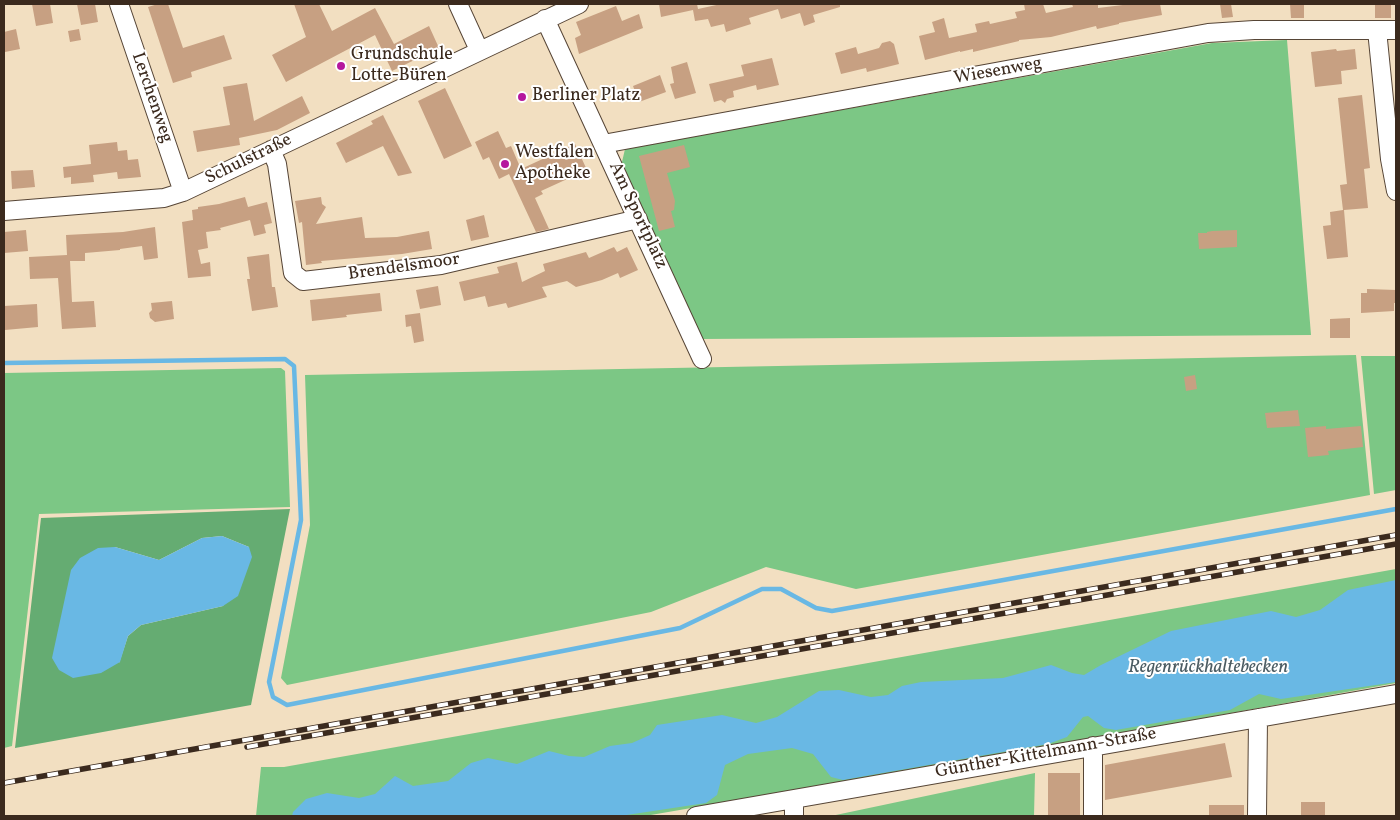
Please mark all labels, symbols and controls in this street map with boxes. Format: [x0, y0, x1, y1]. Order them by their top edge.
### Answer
place label: Grundschule Lotte-Büren [351, 45, 453, 88]
street label: Lerchenweg [125, 50, 177, 146]
street label: Wiesenweg [952, 54, 1044, 90]
marker: Grundschule Lotte-Büren [335, 60, 347, 72]
place label: Berliner Platz [532, 86, 640, 108]
marker: Berliner Platz [516, 91, 528, 103]
street label: Schulstraße [202, 130, 296, 190]
place label: Westfalen Apotheke [515, 143, 594, 186]
marker: Westfalen Apotheke [499, 158, 511, 170]
street label: Am Sportplatz [603, 159, 671, 273]
street label: Brendelsmoor [347, 249, 461, 287]
water label: Regenrückhaltebecken [1128, 658, 1288, 680]
street label: Günther-Kittelmann-Straße [934, 724, 1158, 784]

